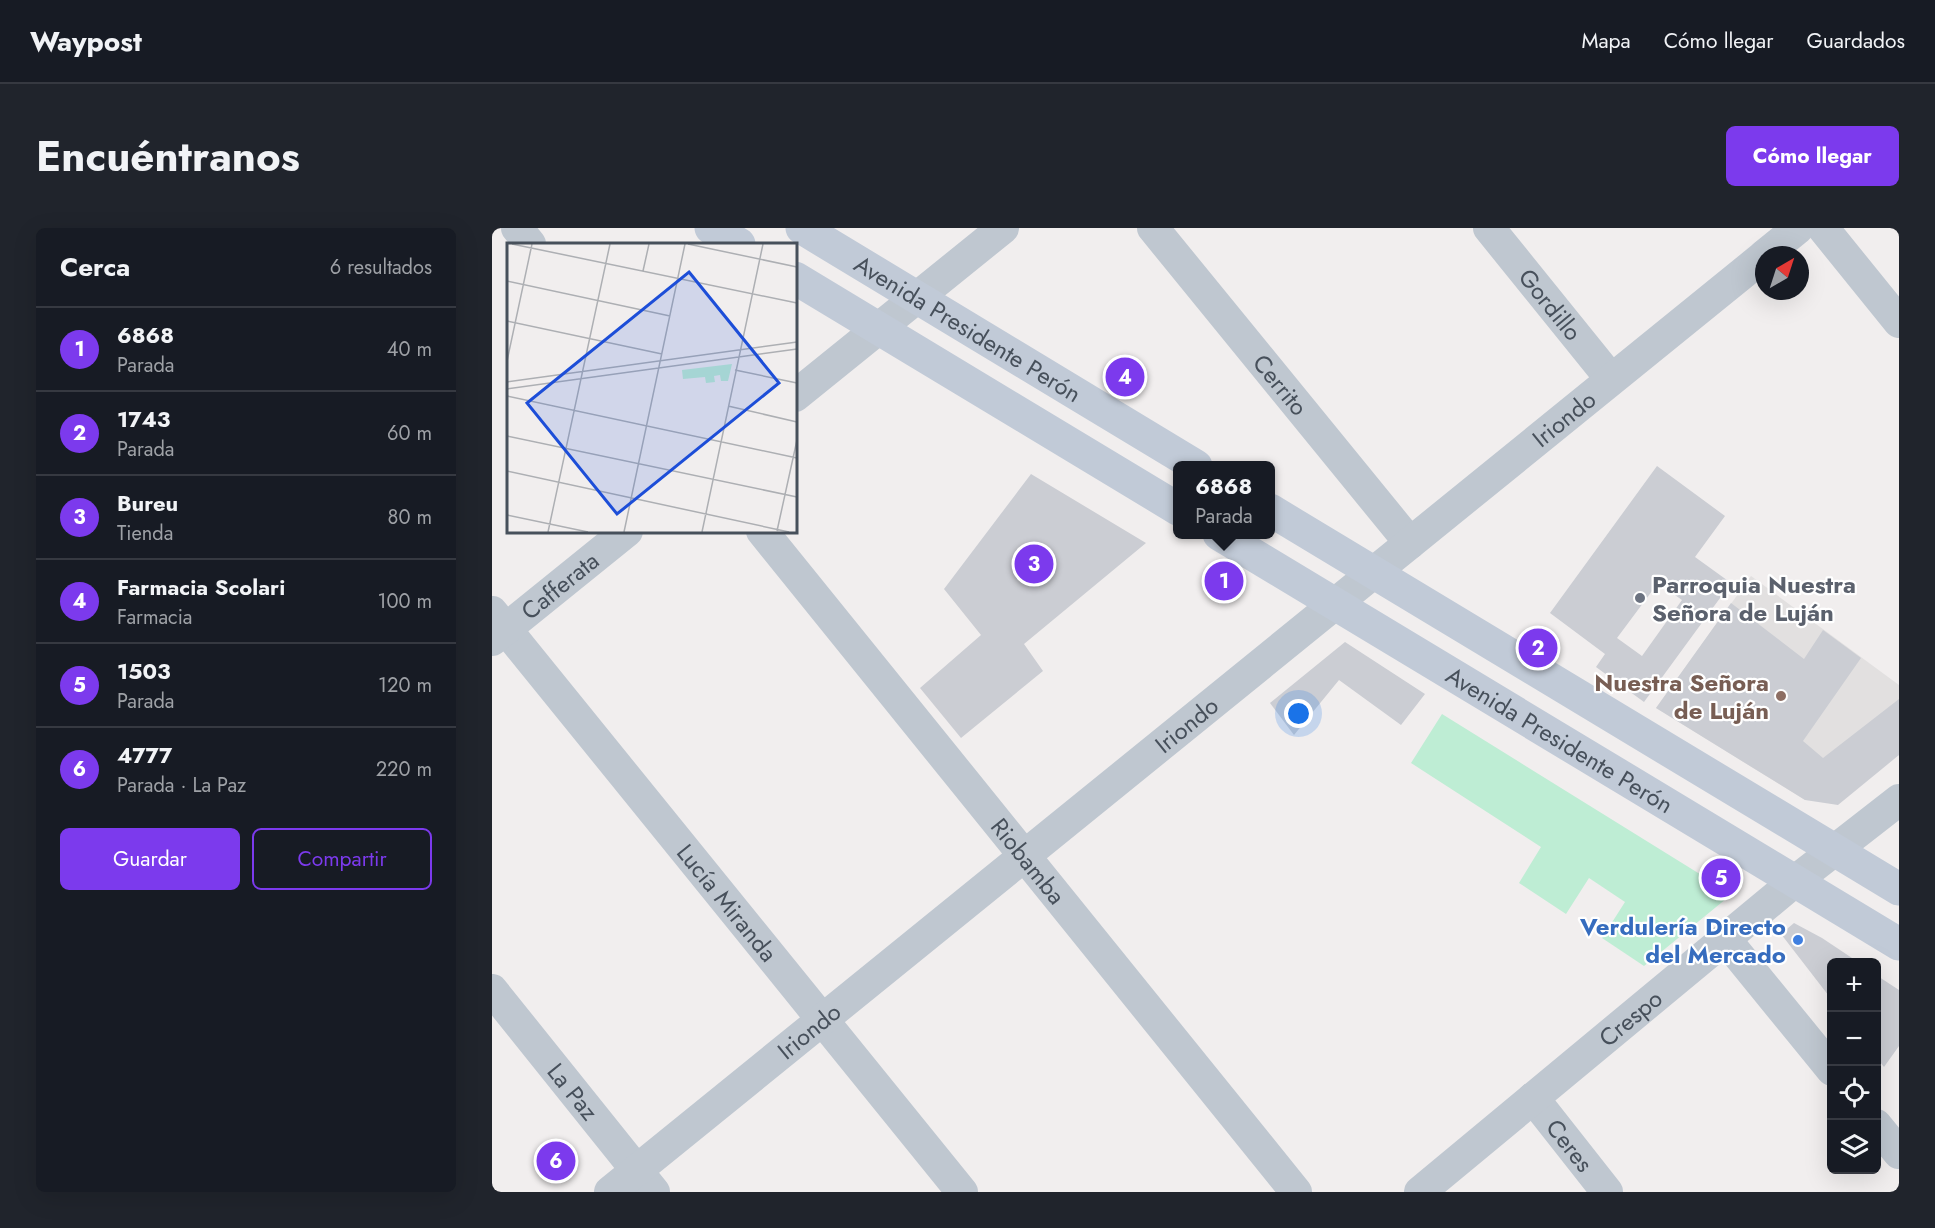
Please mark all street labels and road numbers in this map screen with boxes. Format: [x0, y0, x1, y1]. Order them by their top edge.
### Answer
street label: Avenida Presidente Perón [848, 246, 1088, 410]
street label: Gordillo [1511, 261, 1591, 348]
street label: Cerrito [1245, 346, 1317, 423]
street label: Iriondo [1524, 382, 1603, 455]
street label: Cafferata [513, 543, 606, 628]
street label: Avenida Presidente Perón [1440, 657, 1680, 822]
street label: Iriondo [1147, 688, 1226, 761]
street label: Riobamba [983, 810, 1074, 911]
street label: Lucía Miranda [669, 836, 786, 969]
street label: Crespo [1591, 981, 1669, 1055]
street label: Iriondo [769, 994, 848, 1067]
street label: La Paz [539, 1055, 607, 1128]
street label: Ceres [1538, 1111, 1602, 1179]

